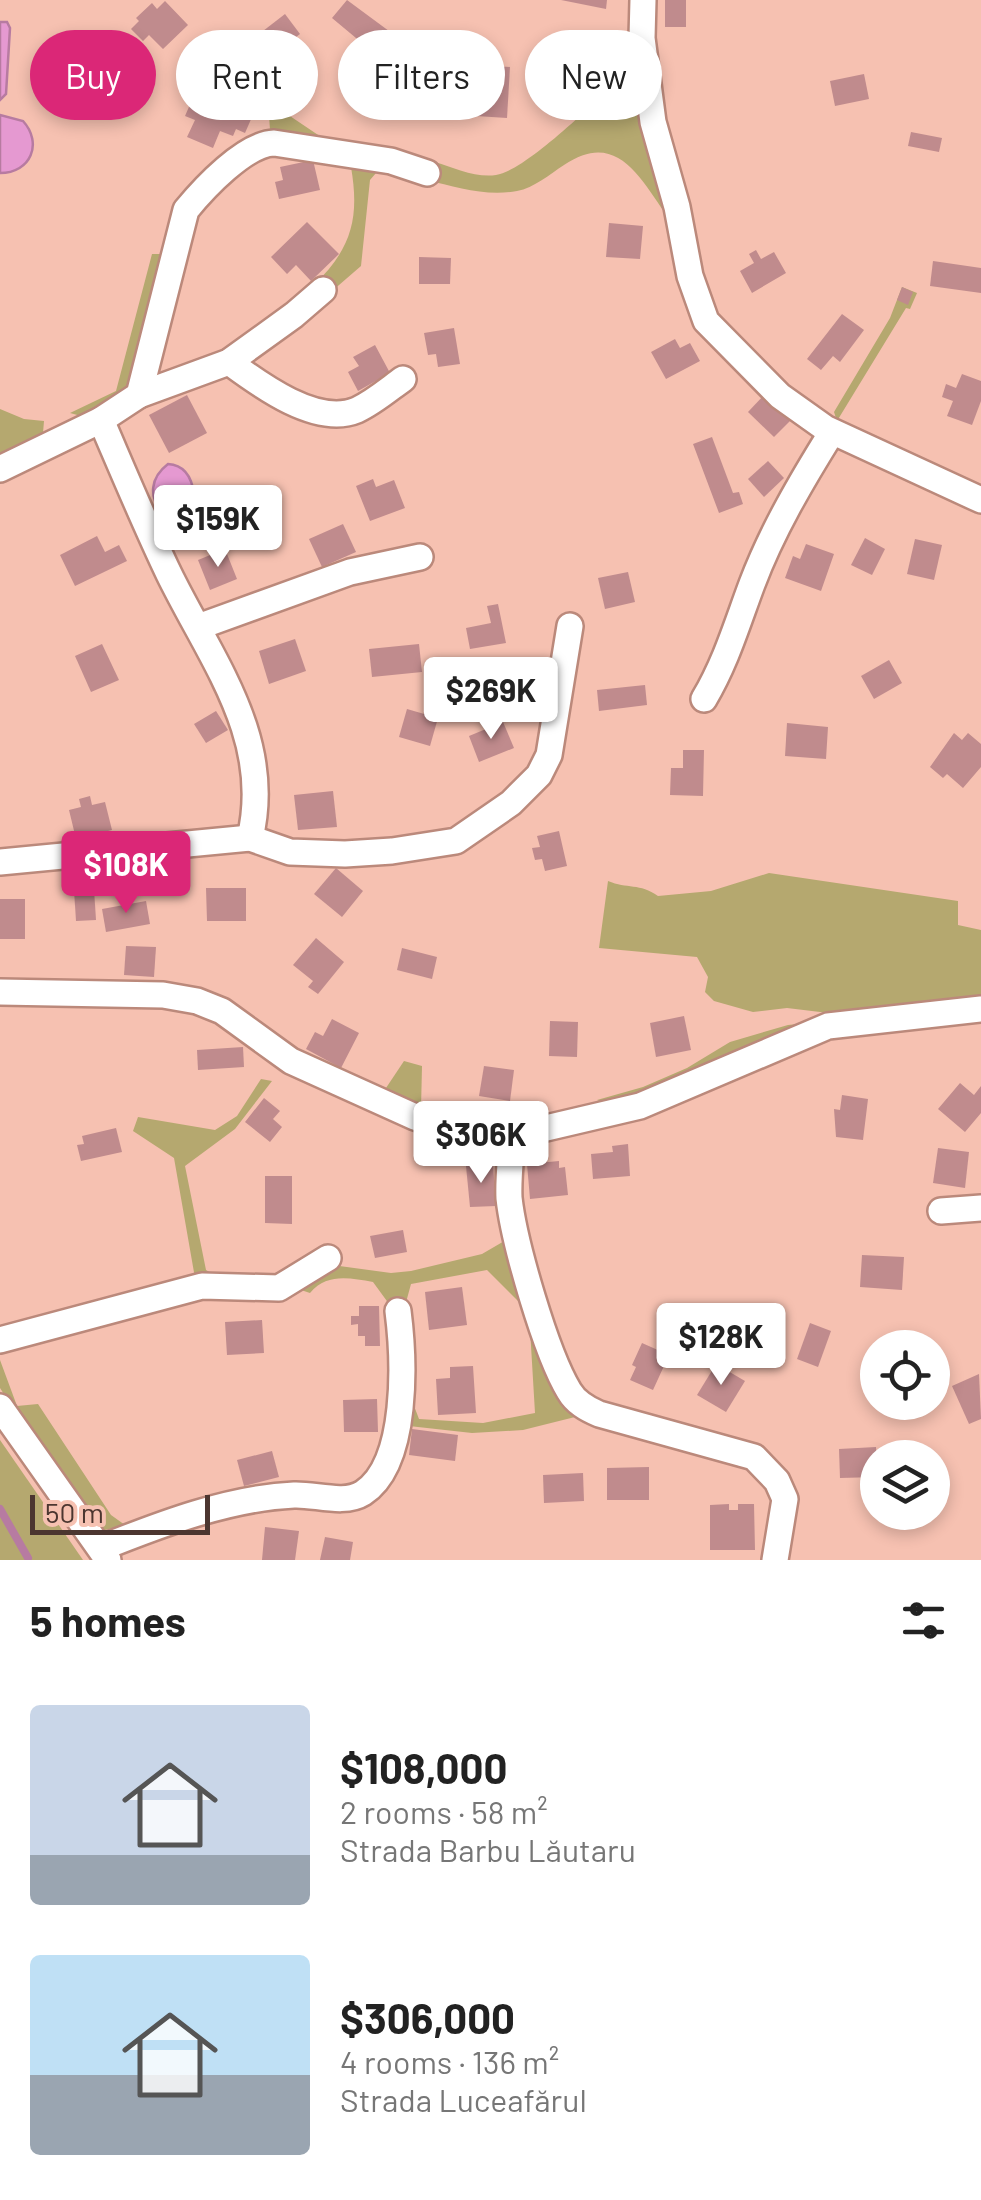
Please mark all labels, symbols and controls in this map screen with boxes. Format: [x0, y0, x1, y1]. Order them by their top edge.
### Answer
chip: Buy [30, 30, 156, 120]
chip: Rent [176, 30, 318, 120]
chip: Filters [338, 30, 505, 120]
chip: New [525, 30, 662, 120]
pin: $159K [148, 485, 288, 570]
text: $159K [176, 498, 260, 536]
pin: $269K [421, 657, 561, 742]
text: $269K [446, 670, 536, 708]
pin: $108K [56, 831, 196, 916]
text: $108K [83, 844, 169, 882]
pin: $306K [411, 1101, 551, 1186]
text: $306K [435, 1114, 527, 1152]
pin: $128K [651, 1303, 791, 1388]
text: $128K [679, 1316, 763, 1354]
map controls [860, 1330, 950, 1530]
button: locate [860, 1330, 950, 1420]
button: layers [860, 1440, 950, 1530]
scale bar [30, 1490, 210, 1534]
text: 50 m [45, 1495, 104, 1529]
icon: filters [896, 1593, 951, 1648]
text: 5 homes [30, 1595, 186, 1645]
text: $108,000 [340, 1742, 507, 1792]
icon: home [110, 1745, 230, 1865]
text: 2 rooms · 58 m² [340, 1792, 548, 1830]
text: Strada Barbu Lăutaru [340, 1830, 636, 1868]
text: $306,000 [340, 1992, 515, 2042]
icon: home [110, 1995, 230, 2115]
text: 4 rooms · 136 m² [340, 2042, 559, 2080]
text: Strada Luceafărul [340, 2080, 587, 2118]

